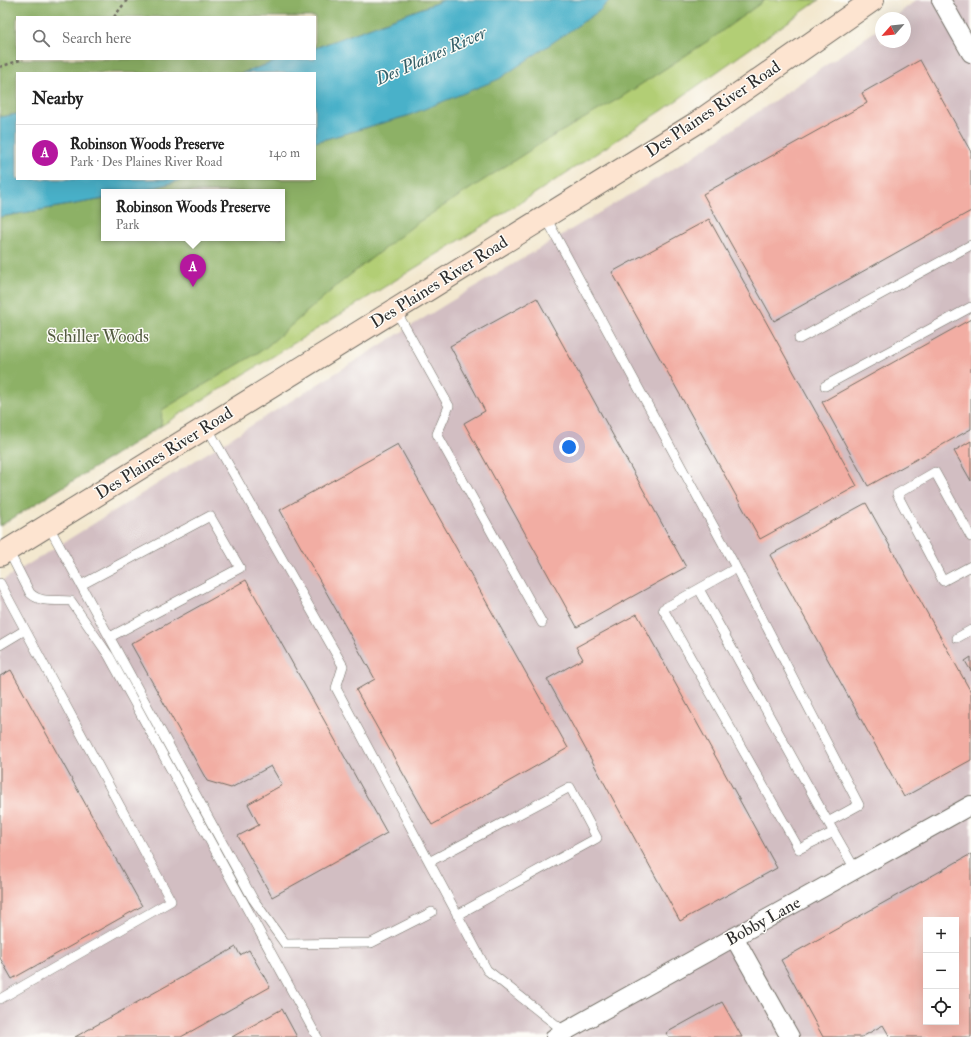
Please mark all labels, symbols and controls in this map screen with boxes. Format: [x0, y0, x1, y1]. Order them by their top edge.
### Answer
north arrow [875, 12, 911, 48]
search box [16, 16, 316, 60]
water label: Des Plaines River [371, 21, 491, 91]
icon: search [30, 27, 52, 49]
text: Search here [62, 29, 131, 48]
street label: Des Plaines River Road [642, 56, 785, 162]
text: Nearby [32, 88, 83, 109]
text: Robinson Woods Preserve [70, 135, 224, 154]
text: A [41, 145, 49, 161]
text: 140 m [269, 145, 300, 161]
text: Park · Des Plaines River Road [70, 154, 222, 170]
popup [101, 189, 285, 241]
text: Robinson Woods Preserve [116, 198, 270, 217]
text: Park [116, 217, 139, 233]
street label: Des Plaines River Road [367, 231, 512, 333]
pin: A [180, 254, 206, 287]
park label: Schiller Woods [47, 326, 149, 347]
street label: Des Plaines River Road [92, 402, 237, 504]
your location [559, 437, 579, 457]
street label: Bobby Lane [722, 892, 805, 951]
map controls [923, 917, 959, 1025]
button: + [923, 917, 959, 953]
button: − [923, 953, 959, 989]
button: locate [923, 989, 959, 1025]

